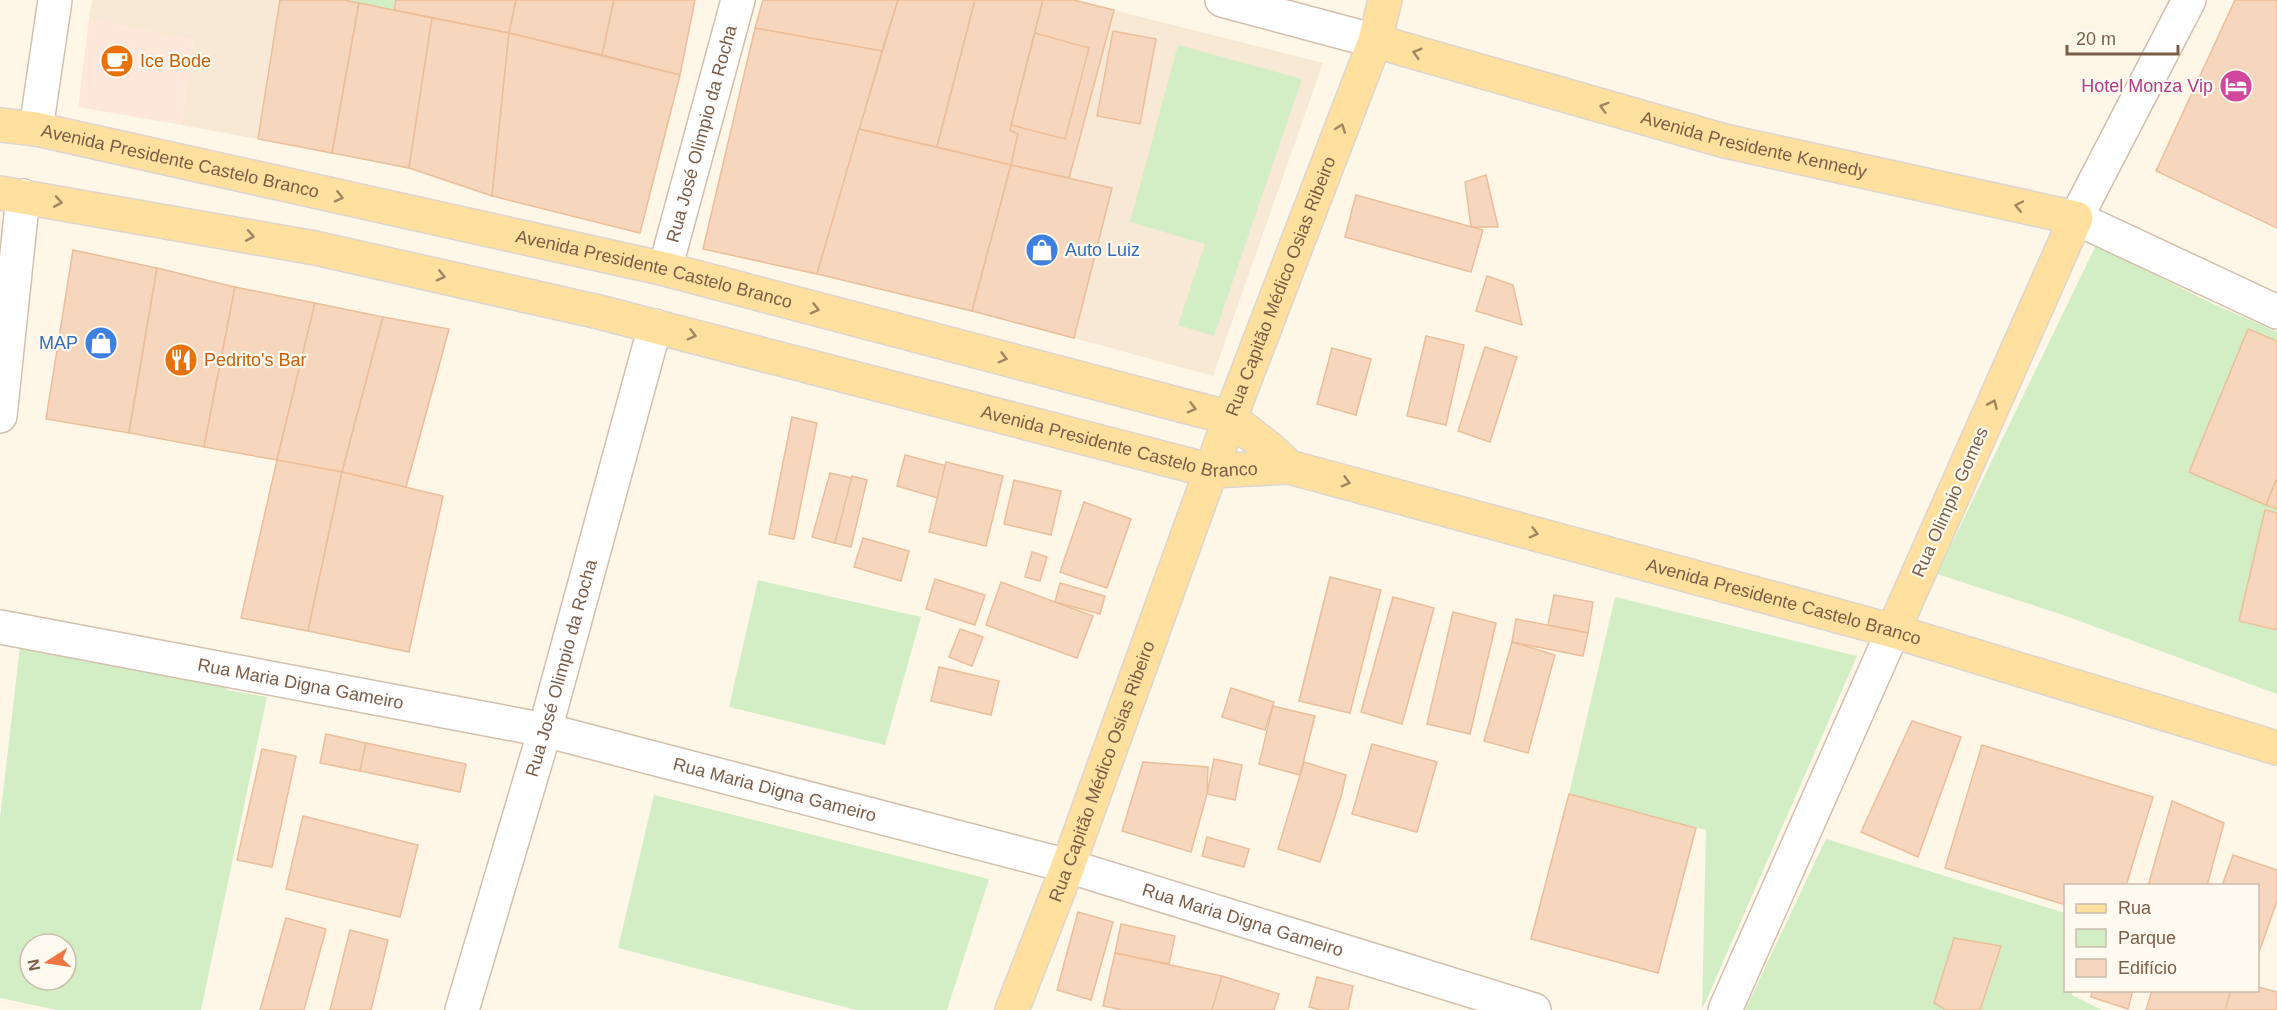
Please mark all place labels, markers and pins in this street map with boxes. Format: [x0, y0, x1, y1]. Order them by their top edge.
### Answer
cafe icon: Ice Bode [99, 43, 135, 79]
place label: Ice Bode [140, 51, 211, 71]
hotel icon: Hotel Monza Vip [2218, 68, 2254, 104]
place label: Hotel Monza Vip [2081, 76, 2213, 96]
shop icon: Auto Luiz [1024, 232, 1060, 268]
place label: Auto Luiz [1065, 240, 1140, 260]
shop icon: MAP [83, 325, 119, 361]
place label: MAP [39, 333, 78, 353]
restaurant icon: Pedrito's Bar [163, 342, 199, 378]
place label: Pedrito's Bar [204, 350, 306, 370]

